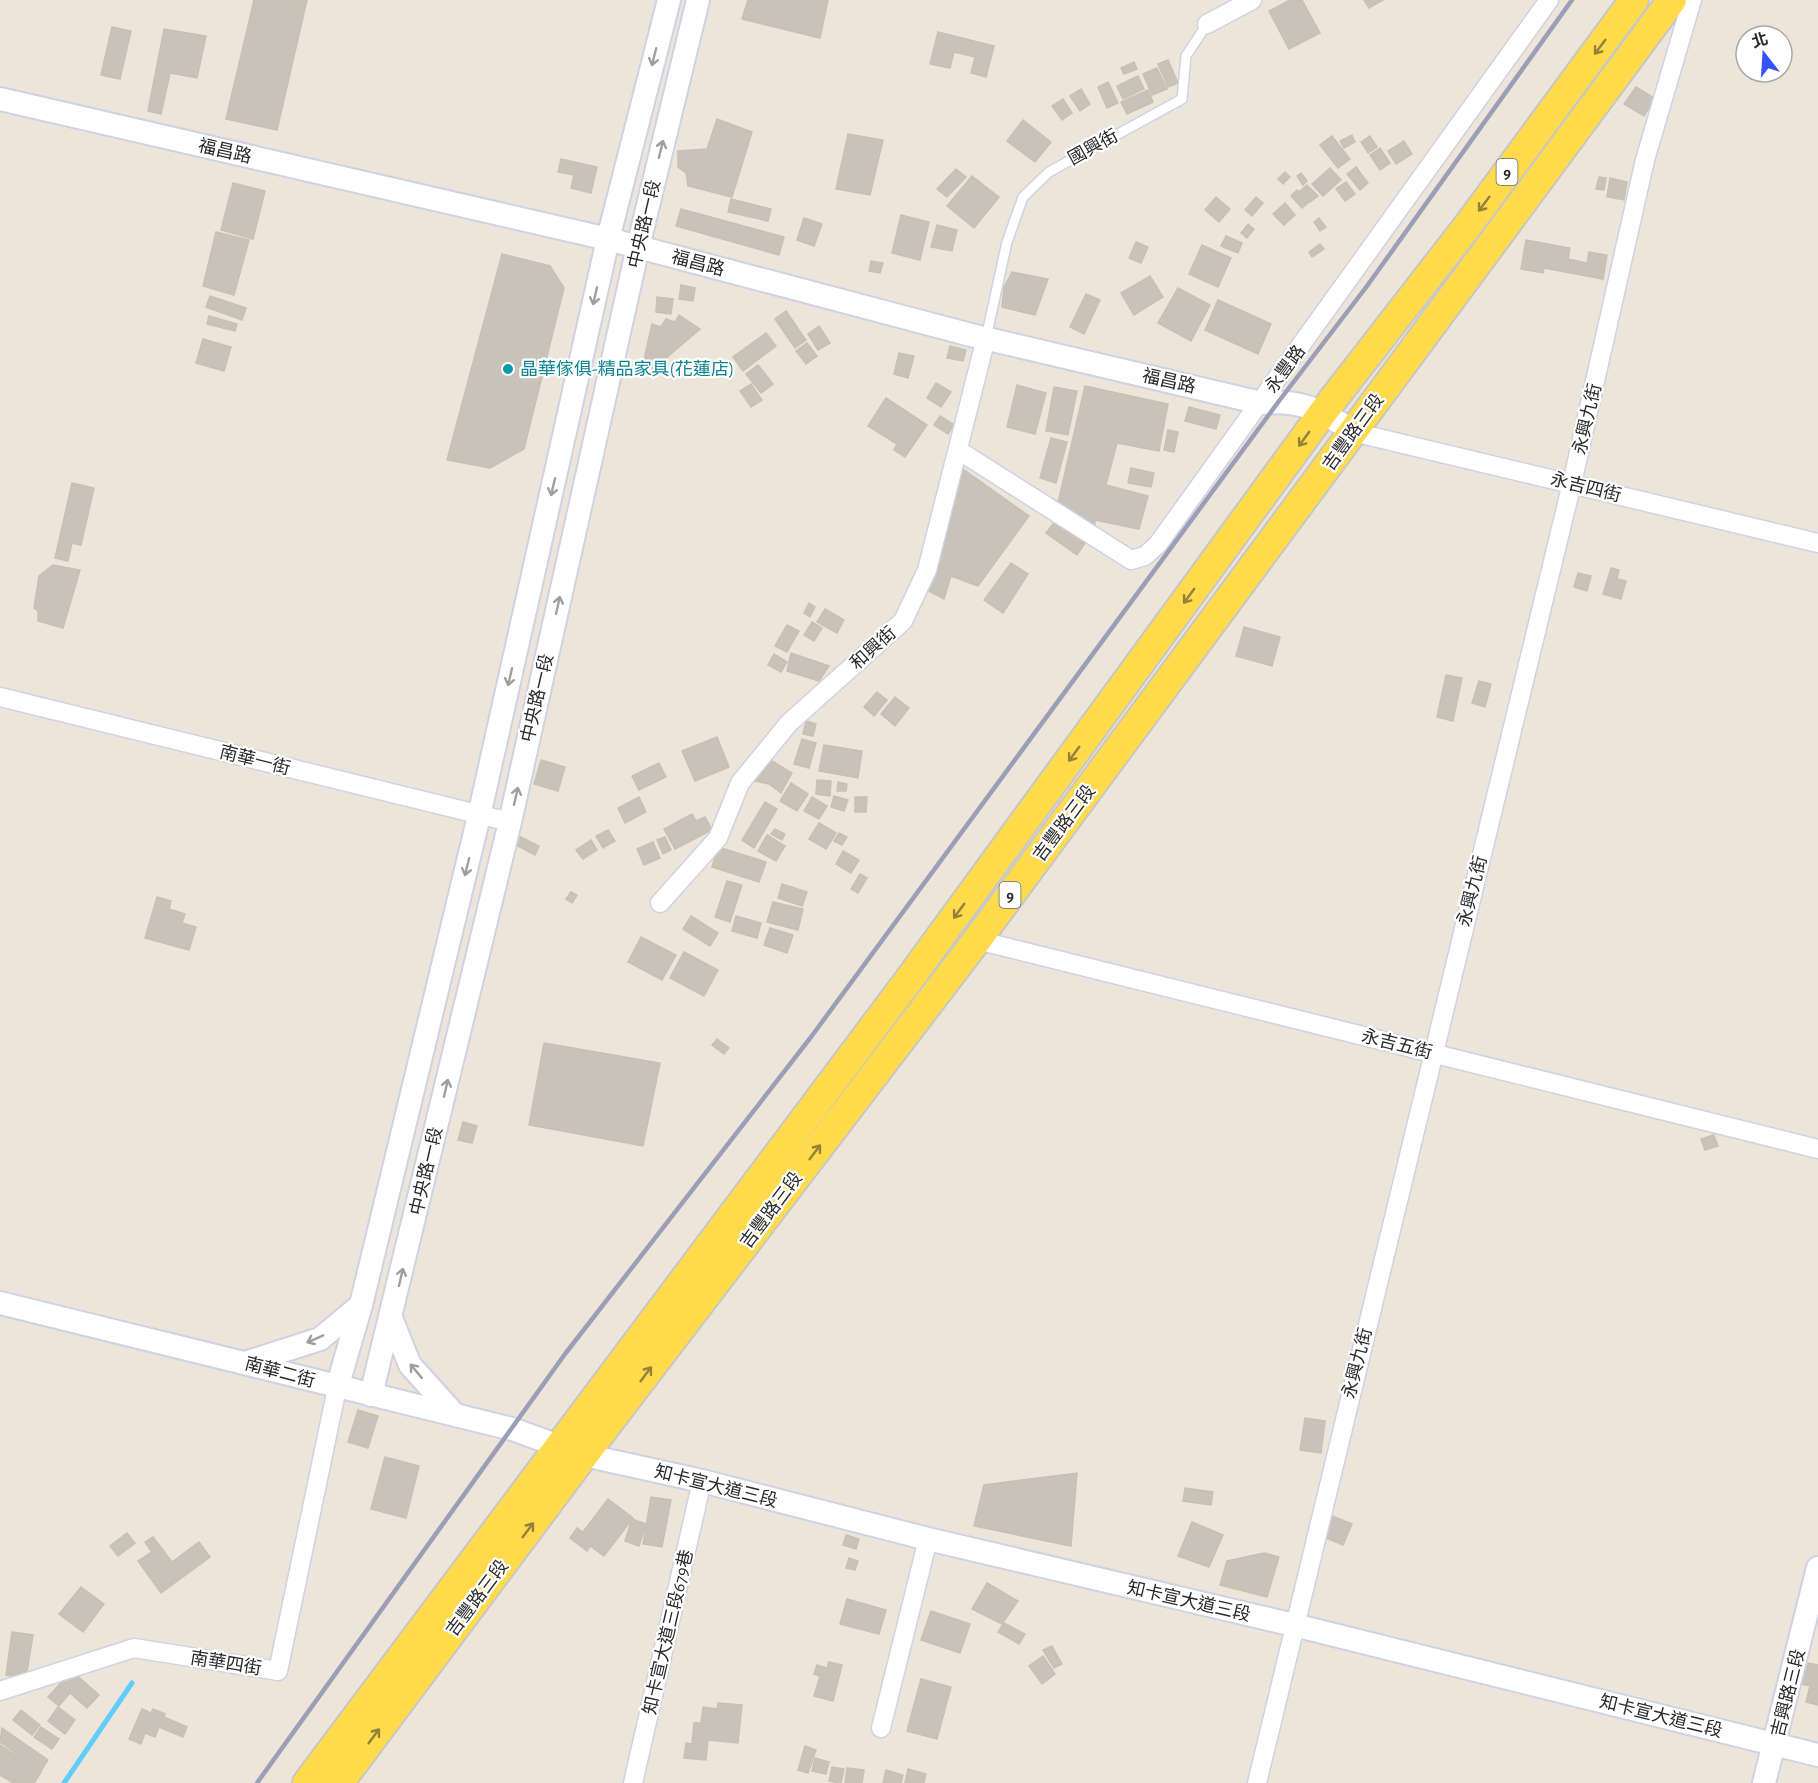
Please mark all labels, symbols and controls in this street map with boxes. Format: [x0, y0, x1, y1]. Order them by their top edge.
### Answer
north arrow [1734, 24, 1794, 84]
text: 北 [1750, 30, 1770, 51]
one-way arrow [1593, 39, 1606, 55]
one-way arrow [648, 47, 660, 66]
street label: 國興街 [1065, 125, 1121, 169]
street label: 福昌路 [196, 135, 254, 167]
one-way arrow [656, 140, 668, 159]
road number: 9 [1496, 159, 1518, 185]
street label: 中央路一段 [624, 178, 664, 270]
one-way arrow [1477, 195, 1490, 211]
street label: 福昌路 [669, 246, 727, 280]
one-way arrow [589, 286, 600, 306]
street label: 永豐路 [1261, 341, 1309, 397]
place label: 晶華傢俱-精品家具(花蓮店) [520, 359, 734, 379]
marker: 晶華傢俱-精品家具(花蓮店) [501, 362, 515, 376]
street label: 福昌路 [1140, 365, 1198, 397]
street label: 永興九街 [1569, 382, 1605, 456]
street label: 吉豐路三段 [1318, 390, 1388, 474]
one-way arrow [1297, 430, 1310, 446]
street label: 永吉四街 [1549, 469, 1623, 505]
one-way arrow [546, 477, 558, 496]
one-way arrow [1183, 588, 1195, 604]
one-way arrow [553, 596, 564, 616]
street label: 和興街 [846, 623, 900, 673]
street label: 中央路一段 [517, 652, 557, 744]
one-way arrow [504, 667, 516, 686]
street label: 南華一街 [218, 742, 292, 778]
one-way arrow [1068, 745, 1080, 761]
street label: 吉豐路三段 [1029, 781, 1099, 865]
one-way arrow [510, 786, 522, 805]
street label: 永興九街 [1454, 854, 1490, 928]
one-way arrow [461, 857, 472, 877]
road number: 9 [1000, 882, 1020, 908]
one-way arrow [953, 903, 965, 919]
street label: 永吉五街 [1360, 1026, 1434, 1062]
one-way arrow [441, 1078, 453, 1097]
street label: 中央路一段 [406, 1125, 446, 1217]
one-way arrow [809, 1145, 821, 1161]
street label: 吉豐路三段 [736, 1168, 806, 1252]
one-way arrow [396, 1268, 408, 1287]
street label: 永興九街 [1339, 1326, 1375, 1400]
one-way arrow [306, 1334, 324, 1346]
street label: 南華二街 [243, 1353, 317, 1391]
one-way arrow [409, 1363, 422, 1379]
one-way arrow [639, 1366, 652, 1382]
street label: 知卡宣大道三段 [652, 1461, 780, 1511]
one-way arrow [522, 1522, 535, 1538]
street label: 知卡宣大道三段679巷 [639, 1548, 697, 1716]
street label: 吉豐路三段 [442, 1556, 512, 1640]
street label: 知卡宣大道三段 [1125, 1577, 1253, 1625]
street label: 南華四街 [189, 1647, 263, 1679]
street label: 吉興路三段 [1767, 1647, 1809, 1739]
street label: 知卡宣大道三段 [1597, 1691, 1725, 1741]
one-way arrow [367, 1729, 380, 1745]

